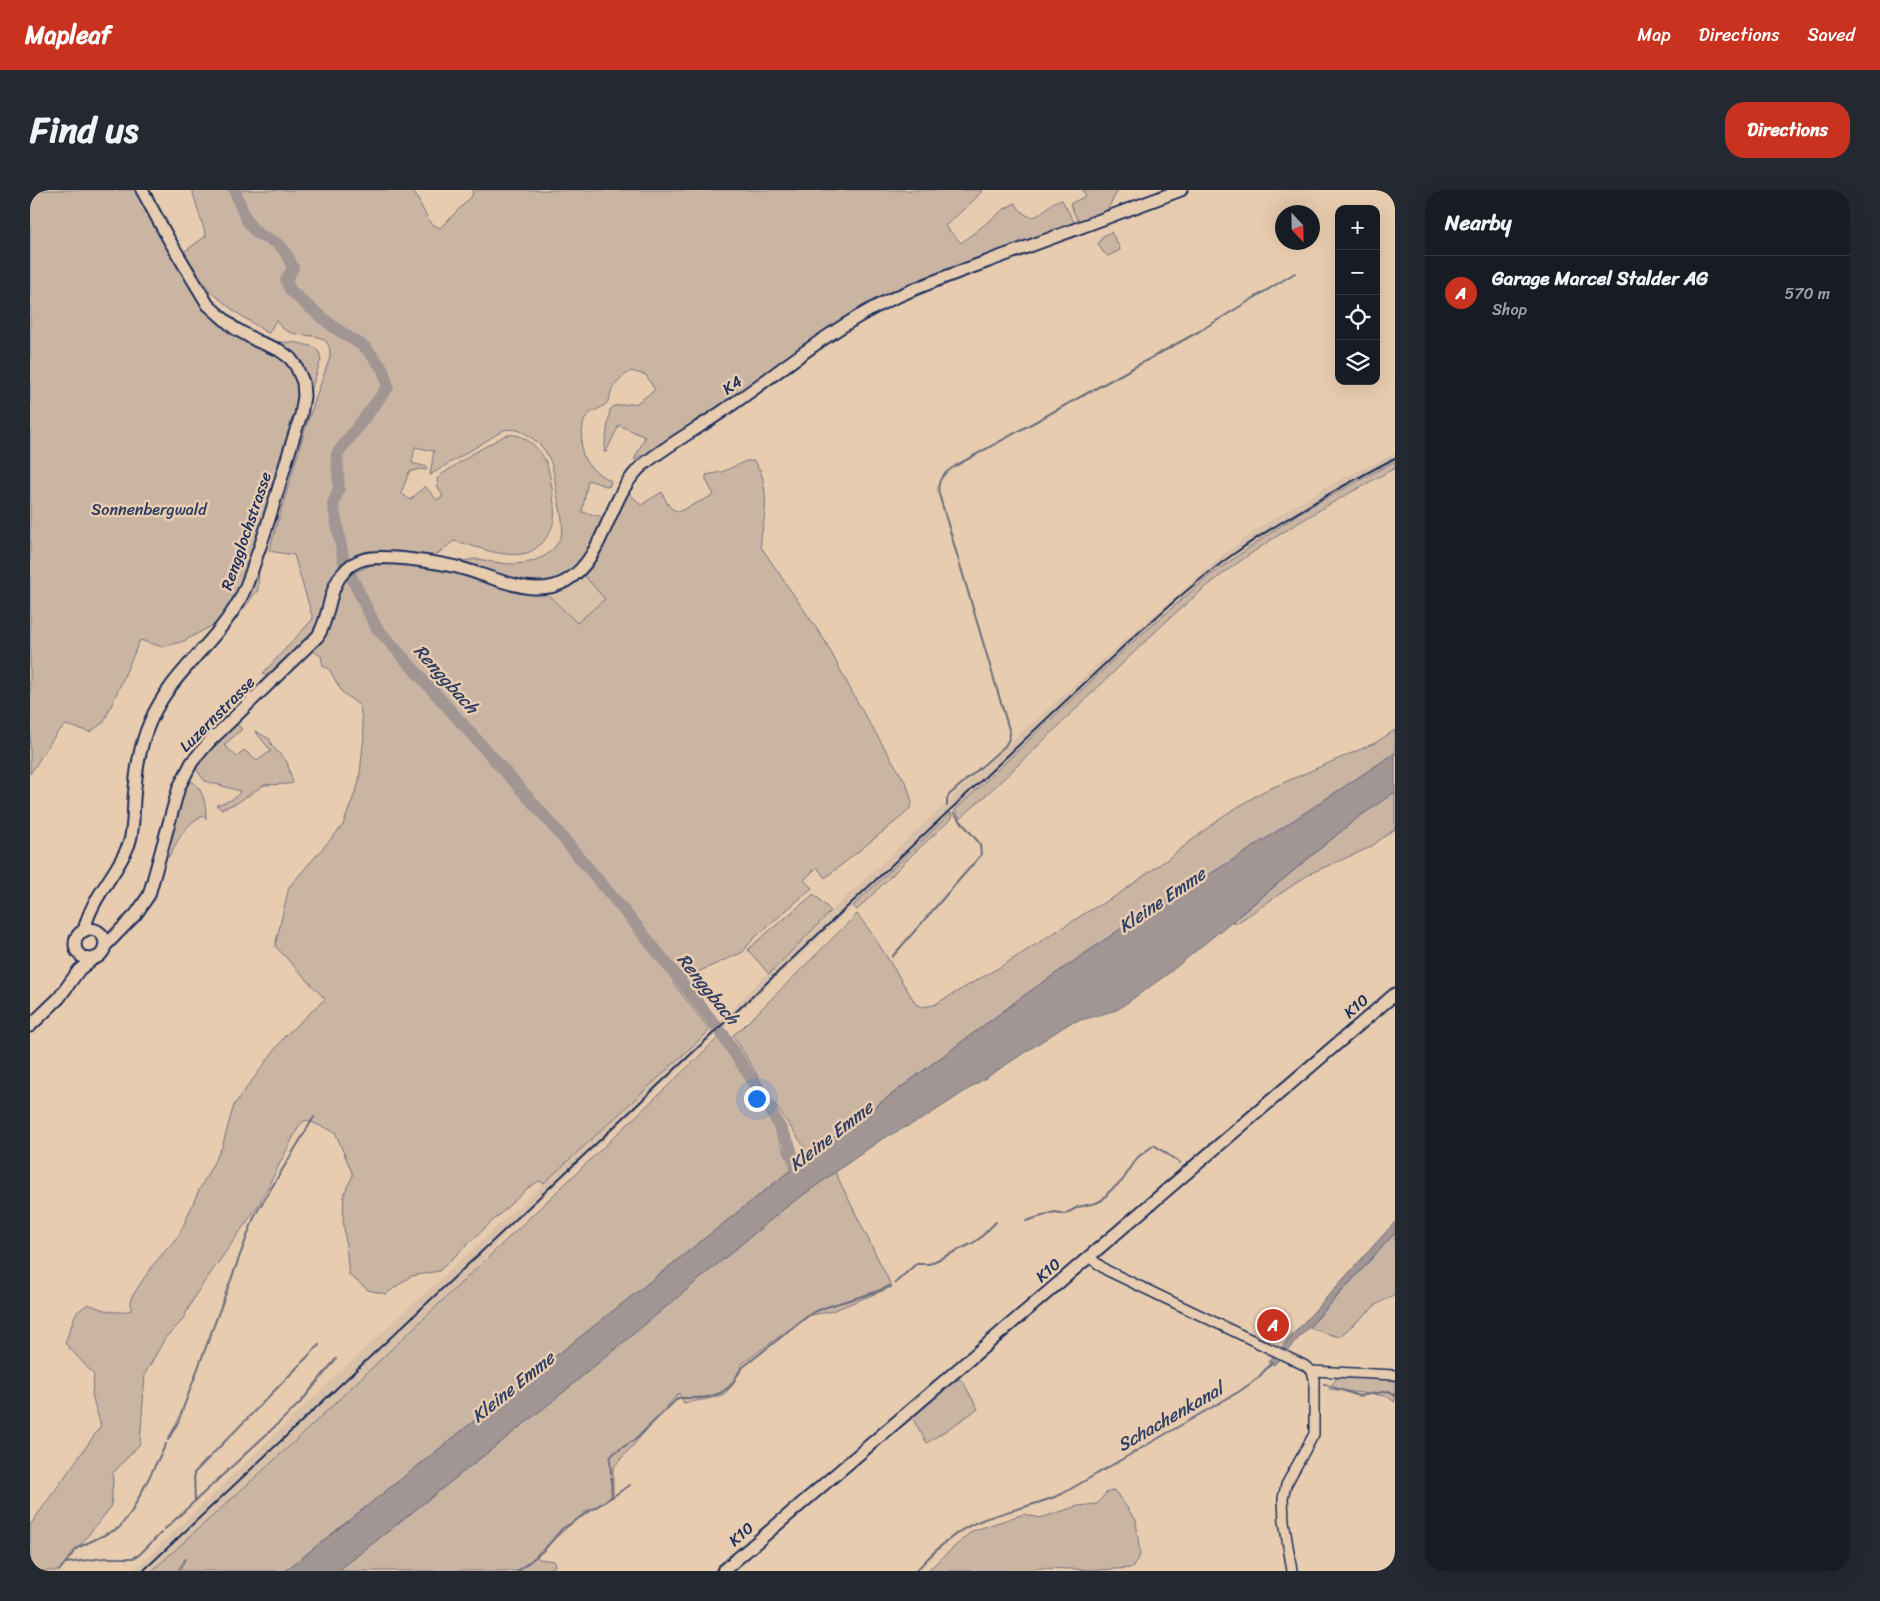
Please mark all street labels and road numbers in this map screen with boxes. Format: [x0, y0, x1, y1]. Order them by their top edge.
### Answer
street label: K4 [715, 367, 749, 403]
street label: Rengglochstrasse [212, 468, 280, 594]
street label: Luzernstrasse [172, 669, 262, 759]
street label: K10 [1336, 986, 1376, 1026]
street label: K10 [1028, 1250, 1068, 1290]
street label: K10 [721, 1514, 761, 1554]

